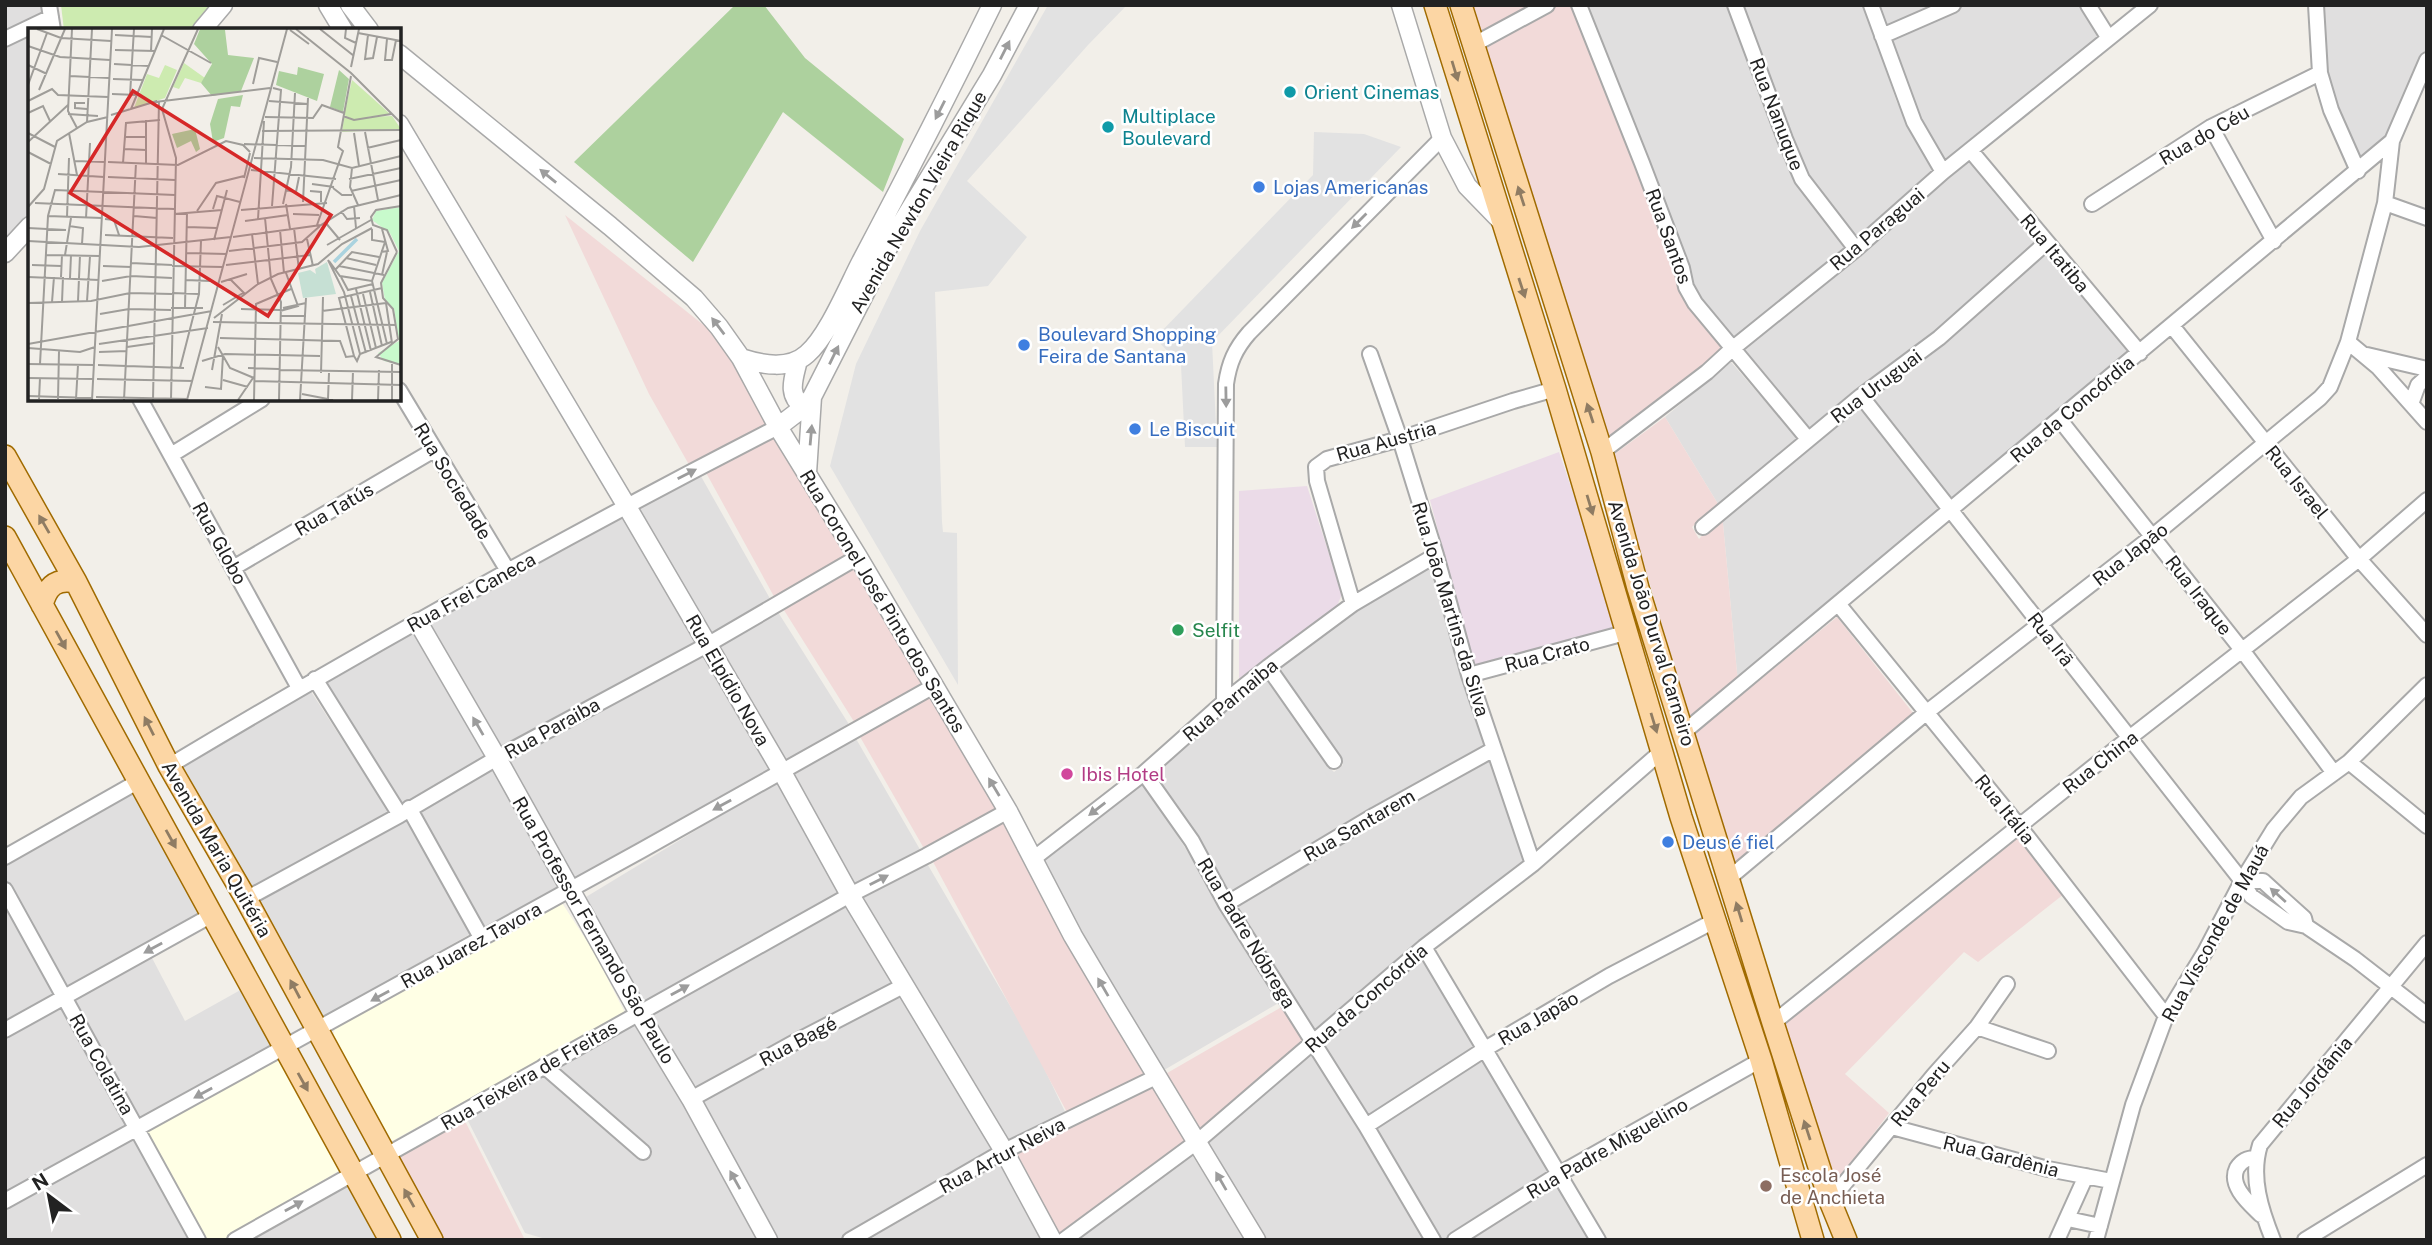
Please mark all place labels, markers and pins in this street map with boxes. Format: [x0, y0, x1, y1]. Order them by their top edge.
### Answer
place label: Orient Cinemas [1304, 81, 1439, 103]
marker: Orient Cinemas [1282, 84, 1298, 100]
place label: Multiplace Boulevard [1122, 105, 1216, 149]
marker: Multiplace Boulevard [1100, 119, 1116, 135]
place label: Lojas Americanas [1273, 176, 1428, 198]
marker: Lojas Americanas [1251, 179, 1267, 195]
place label: Boulevard Shopping Feira de Santana [1038, 323, 1216, 367]
marker: Boulevard Shopping Feira de Santana [1016, 337, 1032, 353]
place label: Le Biscuit [1149, 418, 1235, 440]
marker: Le Biscuit [1127, 421, 1143, 437]
place label: Selfit [1192, 619, 1240, 641]
marker: Selfit [1170, 622, 1186, 638]
place label: Ibis Hotel [1081, 763, 1165, 785]
marker: Ibis Hotel [1059, 766, 1075, 782]
place label: Deus é fiel [1682, 831, 1775, 853]
marker: Deus é fiel [1660, 834, 1676, 850]
place label: Escola José de Anchieta [1780, 1164, 1885, 1208]
marker: Escola José de Anchieta [1758, 1178, 1774, 1194]

